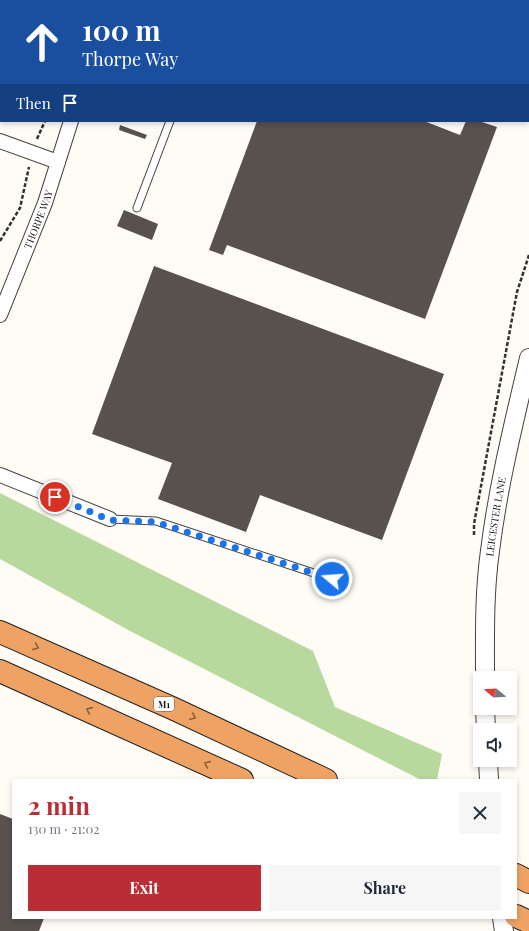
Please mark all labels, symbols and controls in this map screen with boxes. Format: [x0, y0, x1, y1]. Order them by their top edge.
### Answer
text: 100 m [82, 11, 161, 48]
icon: ahead [16, 16, 68, 68]
text: Thorpe Way [82, 47, 178, 71]
icon: arrive [59, 92, 81, 114]
text: Then [16, 93, 51, 113]
street label: THORPE WAY [20, 188, 56, 251]
street label: LEICESTER LANE [482, 476, 509, 557]
pin [38, 480, 72, 514]
icon: arrive [44, 486, 66, 508]
position arrow [311, 558, 353, 600]
one-way arrow [31, 642, 39, 650]
north arrow [473, 671, 517, 715]
map controls [473, 671, 517, 767]
road number: M1 [154, 697, 174, 711]
one-way arrow [85, 707, 93, 715]
one-way arrow [189, 713, 196, 721]
button: sound [473, 723, 517, 767]
one-way arrow [204, 761, 211, 769]
text: 2 min [28, 789, 90, 821]
button: close [459, 792, 501, 834]
text: 130 m · 21:02 [28, 820, 99, 837]
button: Exit [28, 865, 261, 911]
button: Share [269, 865, 501, 911]

